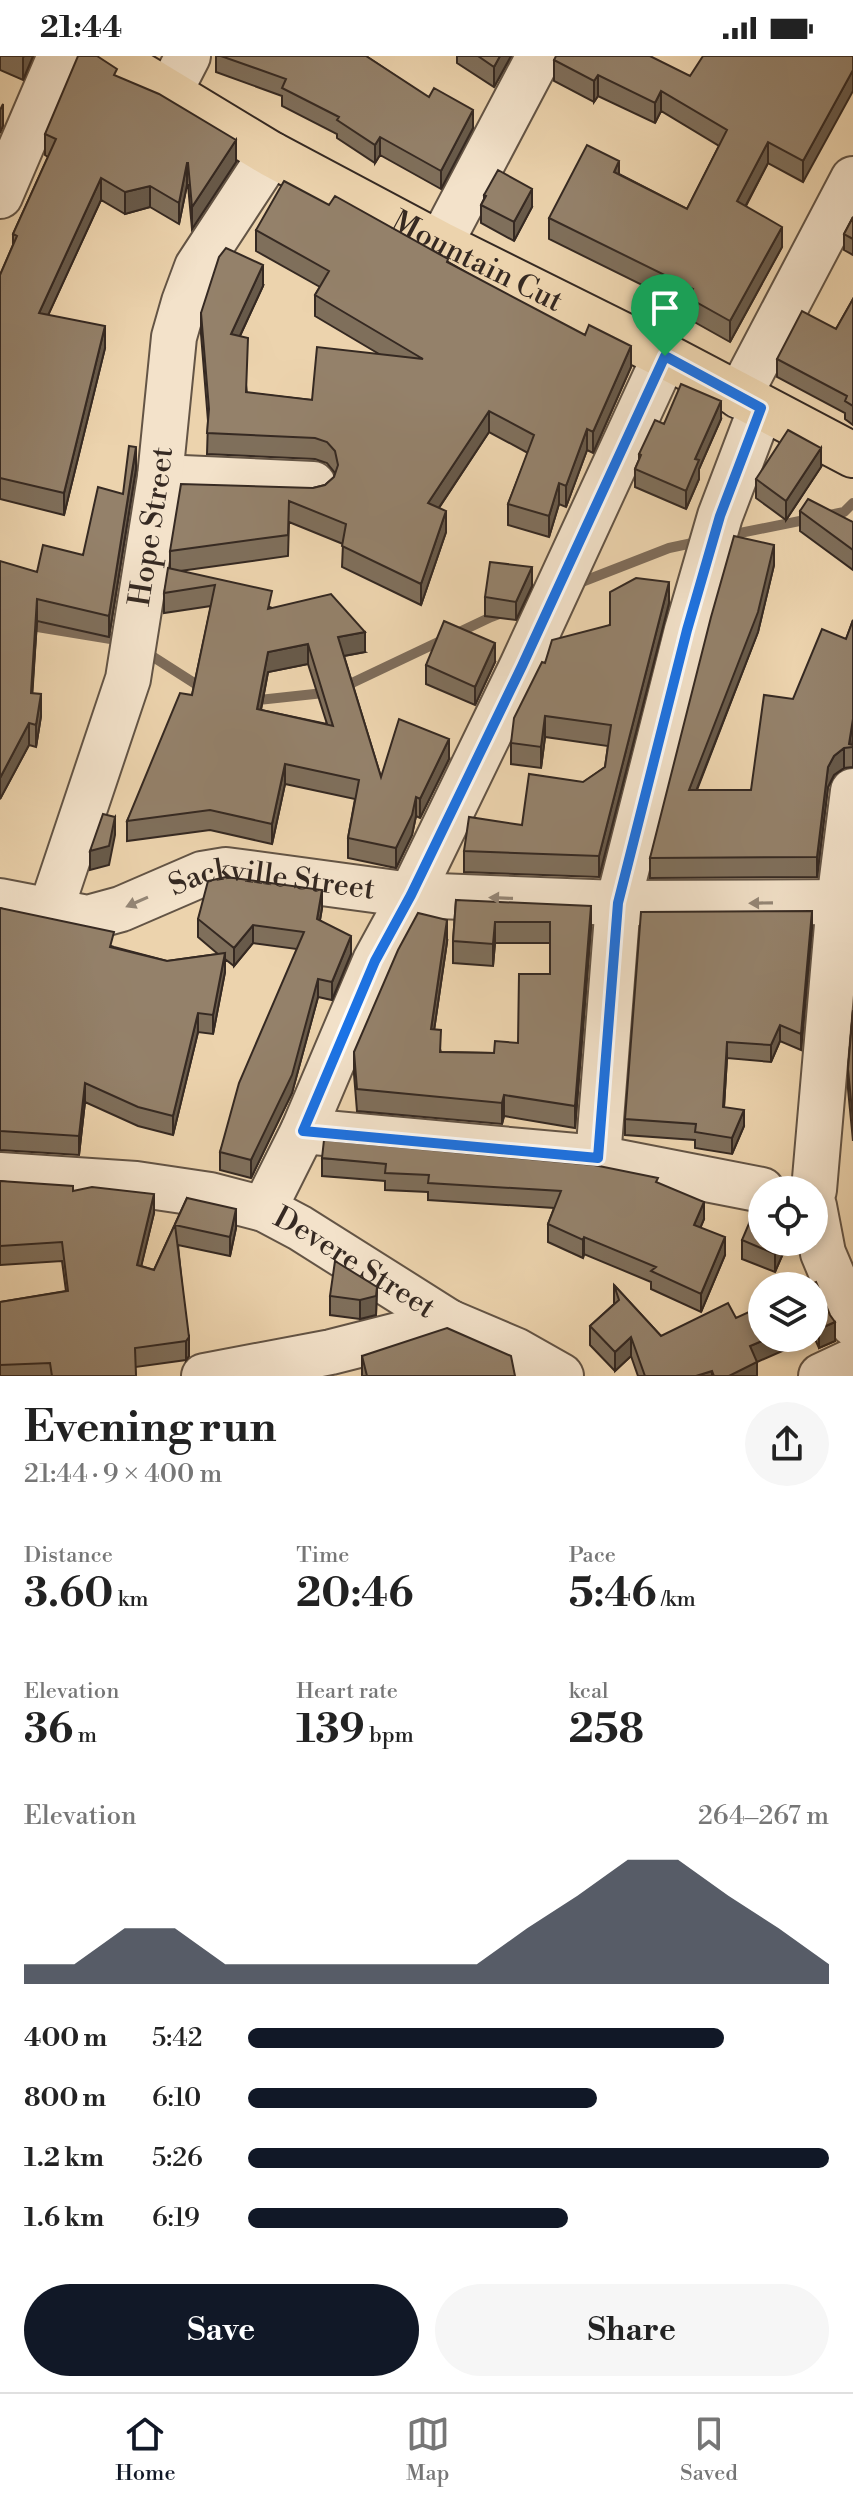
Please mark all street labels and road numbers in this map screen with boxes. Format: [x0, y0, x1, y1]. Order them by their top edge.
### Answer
street label: Mountain Cut [385, 203, 569, 321]
street label: Hope Street [121, 445, 182, 609]
street label: Sackville Street [163, 850, 378, 909]
street label: Devere Street [267, 1198, 443, 1328]

